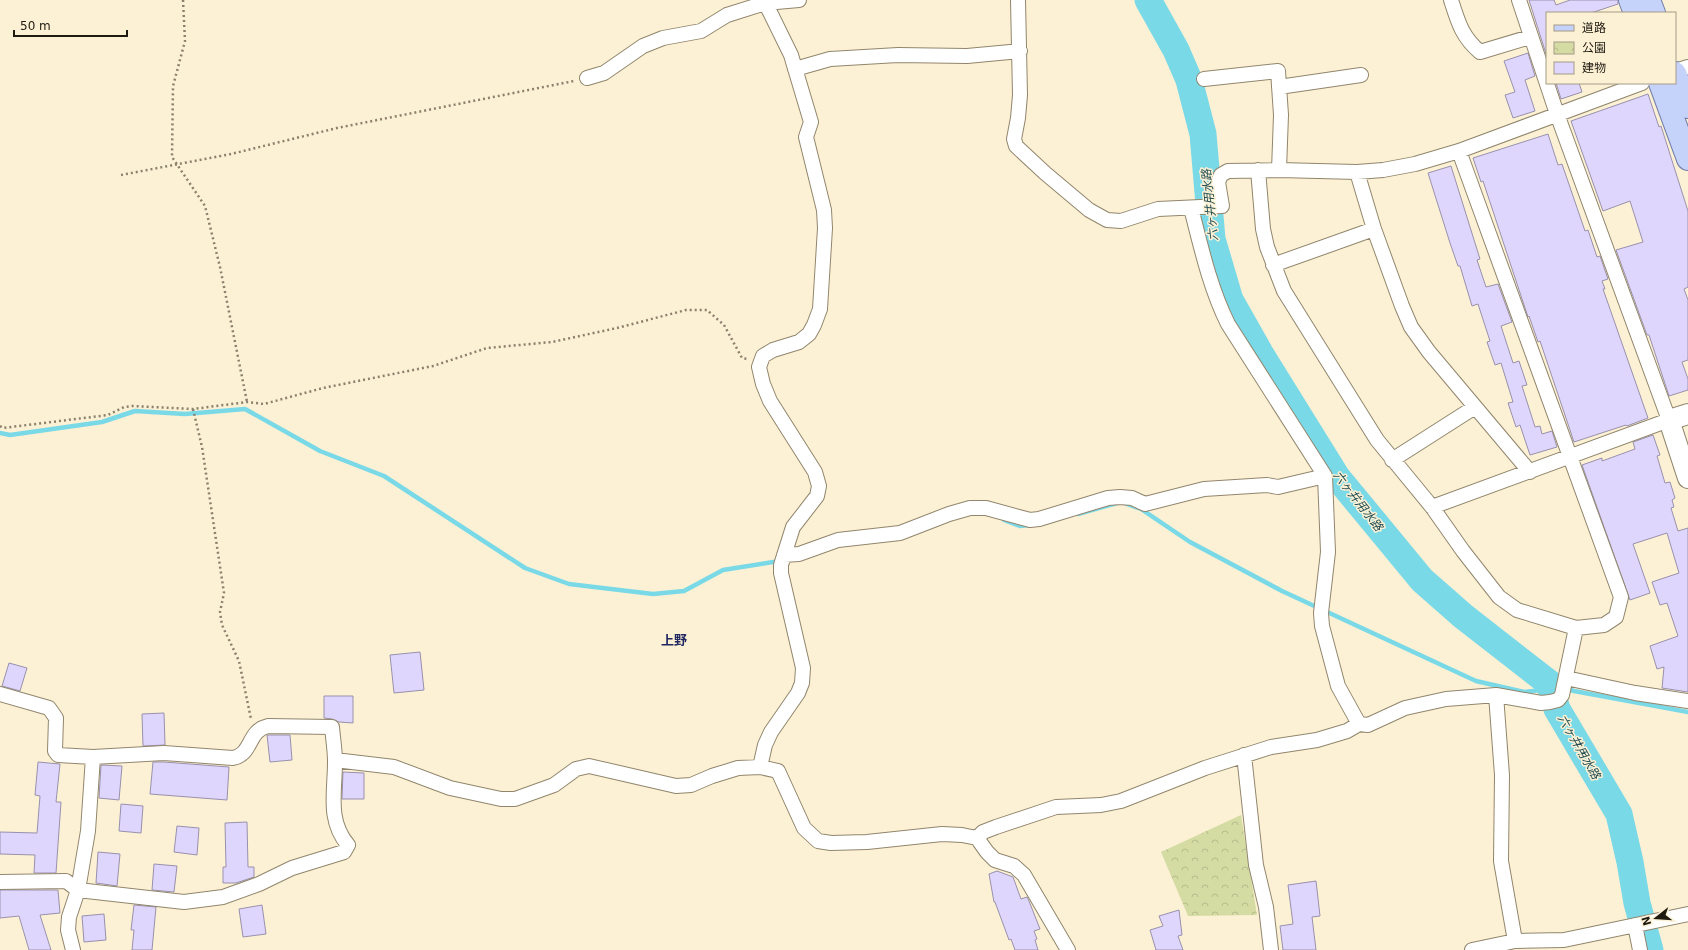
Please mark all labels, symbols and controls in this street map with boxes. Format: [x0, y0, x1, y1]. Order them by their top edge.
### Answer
scale bar [14, 12, 127, 38]
legend [1546, 12, 1676, 84]
text: 50 m [20, 19, 51, 33]
text: 道路 [1582, 21, 1606, 35]
text: 公園 [1582, 41, 1606, 55]
text: 建物 [1582, 61, 1606, 75]
water label: 六ヶ井用水路 [1199, 167, 1221, 242]
water label: 六ヶ井用水路 [1330, 468, 1386, 534]
district label: 上野 [661, 633, 687, 648]
water label: 六ヶ井用水路 [1555, 712, 1604, 783]
north arrow [1636, 898, 1676, 938]
text: N [1639, 914, 1654, 927]

